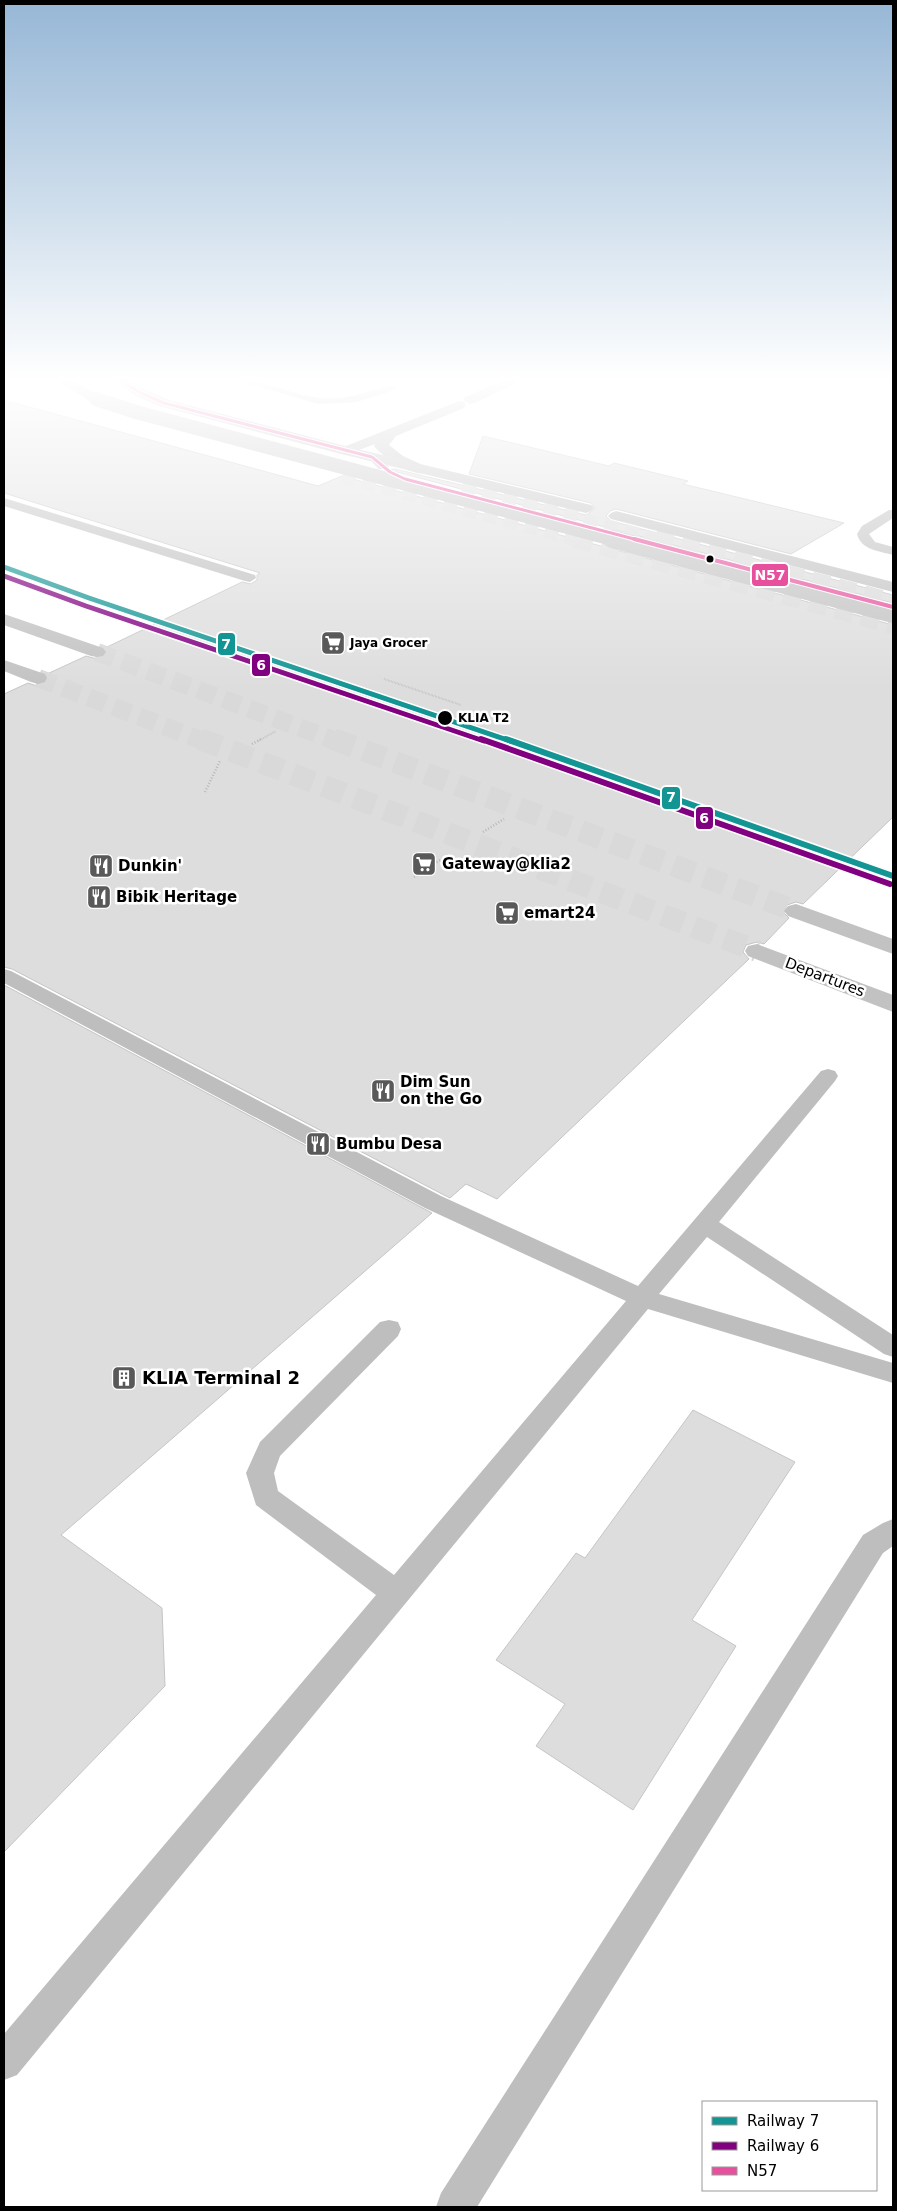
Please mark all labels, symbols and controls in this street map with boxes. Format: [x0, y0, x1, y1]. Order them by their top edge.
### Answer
unlabelled marker [705, 554, 715, 564]
line badge: N57 [751, 563, 789, 587]
text: N57 [754, 567, 786, 583]
supermarket icon: Jaya Grocer [320, 630, 346, 656]
line badge: 7 [217, 632, 236, 656]
text: 7 [221, 636, 231, 652]
place label: Jaya Grocer [349, 636, 428, 650]
line badge: 6 [251, 653, 271, 677]
text: 6 [256, 657, 266, 673]
marker: KLIA T2 [436, 709, 454, 727]
place label: KLIA T2 [458, 711, 509, 725]
line badge: 7 [661, 786, 681, 810]
text: 7 [666, 789, 676, 805]
line badge: 6 [695, 806, 714, 830]
text: 6 [699, 810, 709, 826]
supermarket icon: Gateway@klia2 [411, 851, 437, 877]
restaurant icon: Dunkin' [88, 853, 114, 879]
place label: Gateway@klia2 [442, 855, 571, 873]
place label: Dunkin' [118, 857, 182, 875]
restaurant icon: Bibik Heritage [86, 884, 112, 910]
place label: Bibik Heritage [116, 888, 237, 906]
supermarket icon: emart24 [494, 900, 520, 926]
place label: emart24 [524, 904, 595, 922]
street label: Departures [783, 954, 868, 1001]
place label: Dim Sun on the Go [400, 1073, 482, 1108]
restaurant icon: Dim Sun on the Go [370, 1078, 396, 1104]
restaurant icon: Bumbu Desa [305, 1131, 331, 1157]
place label: Bumbu Desa [336, 1135, 442, 1153]
building icon: KLIA Terminal 2 [111, 1365, 137, 1391]
place label: KLIA Terminal 2 [142, 1367, 300, 1388]
legend [702, 2101, 877, 2191]
text: Railway 7 [747, 2112, 819, 2130]
text: Railway 6 [747, 2137, 819, 2155]
text: N57 [747, 2162, 777, 2180]

